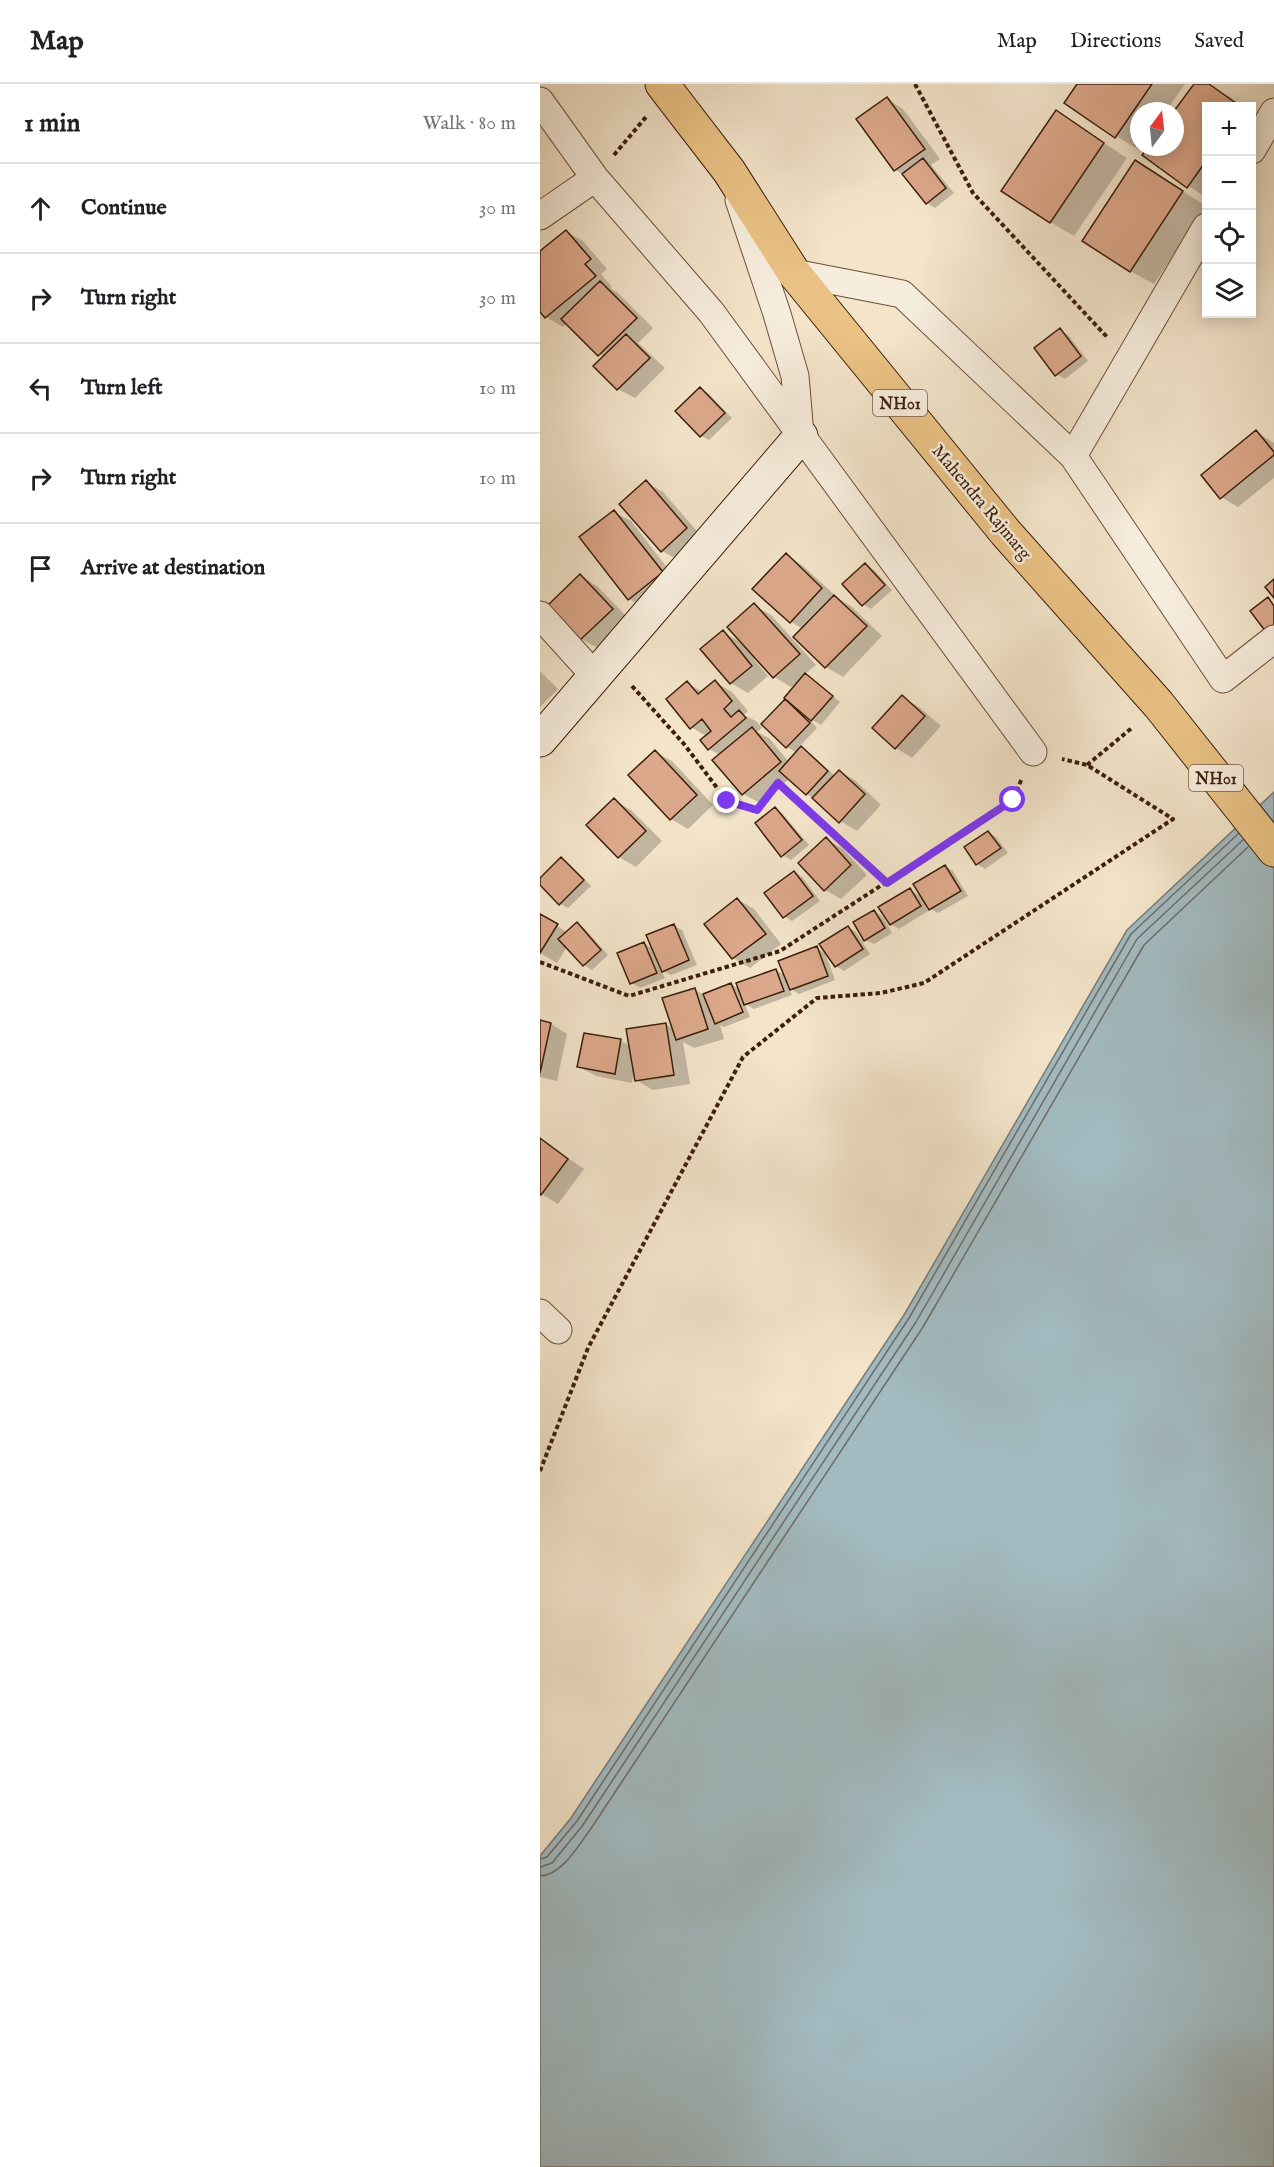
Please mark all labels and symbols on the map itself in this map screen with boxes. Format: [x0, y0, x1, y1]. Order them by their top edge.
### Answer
north arrow [1130, 102, 1184, 156]
road number: NH01 [873, 390, 927, 416]
street label: Mahendra Rajmarg [926, 441, 1036, 566]
road number: NH01 [1189, 765, 1243, 791]
route start [999, 786, 1025, 812]
route end [713, 787, 739, 813]

